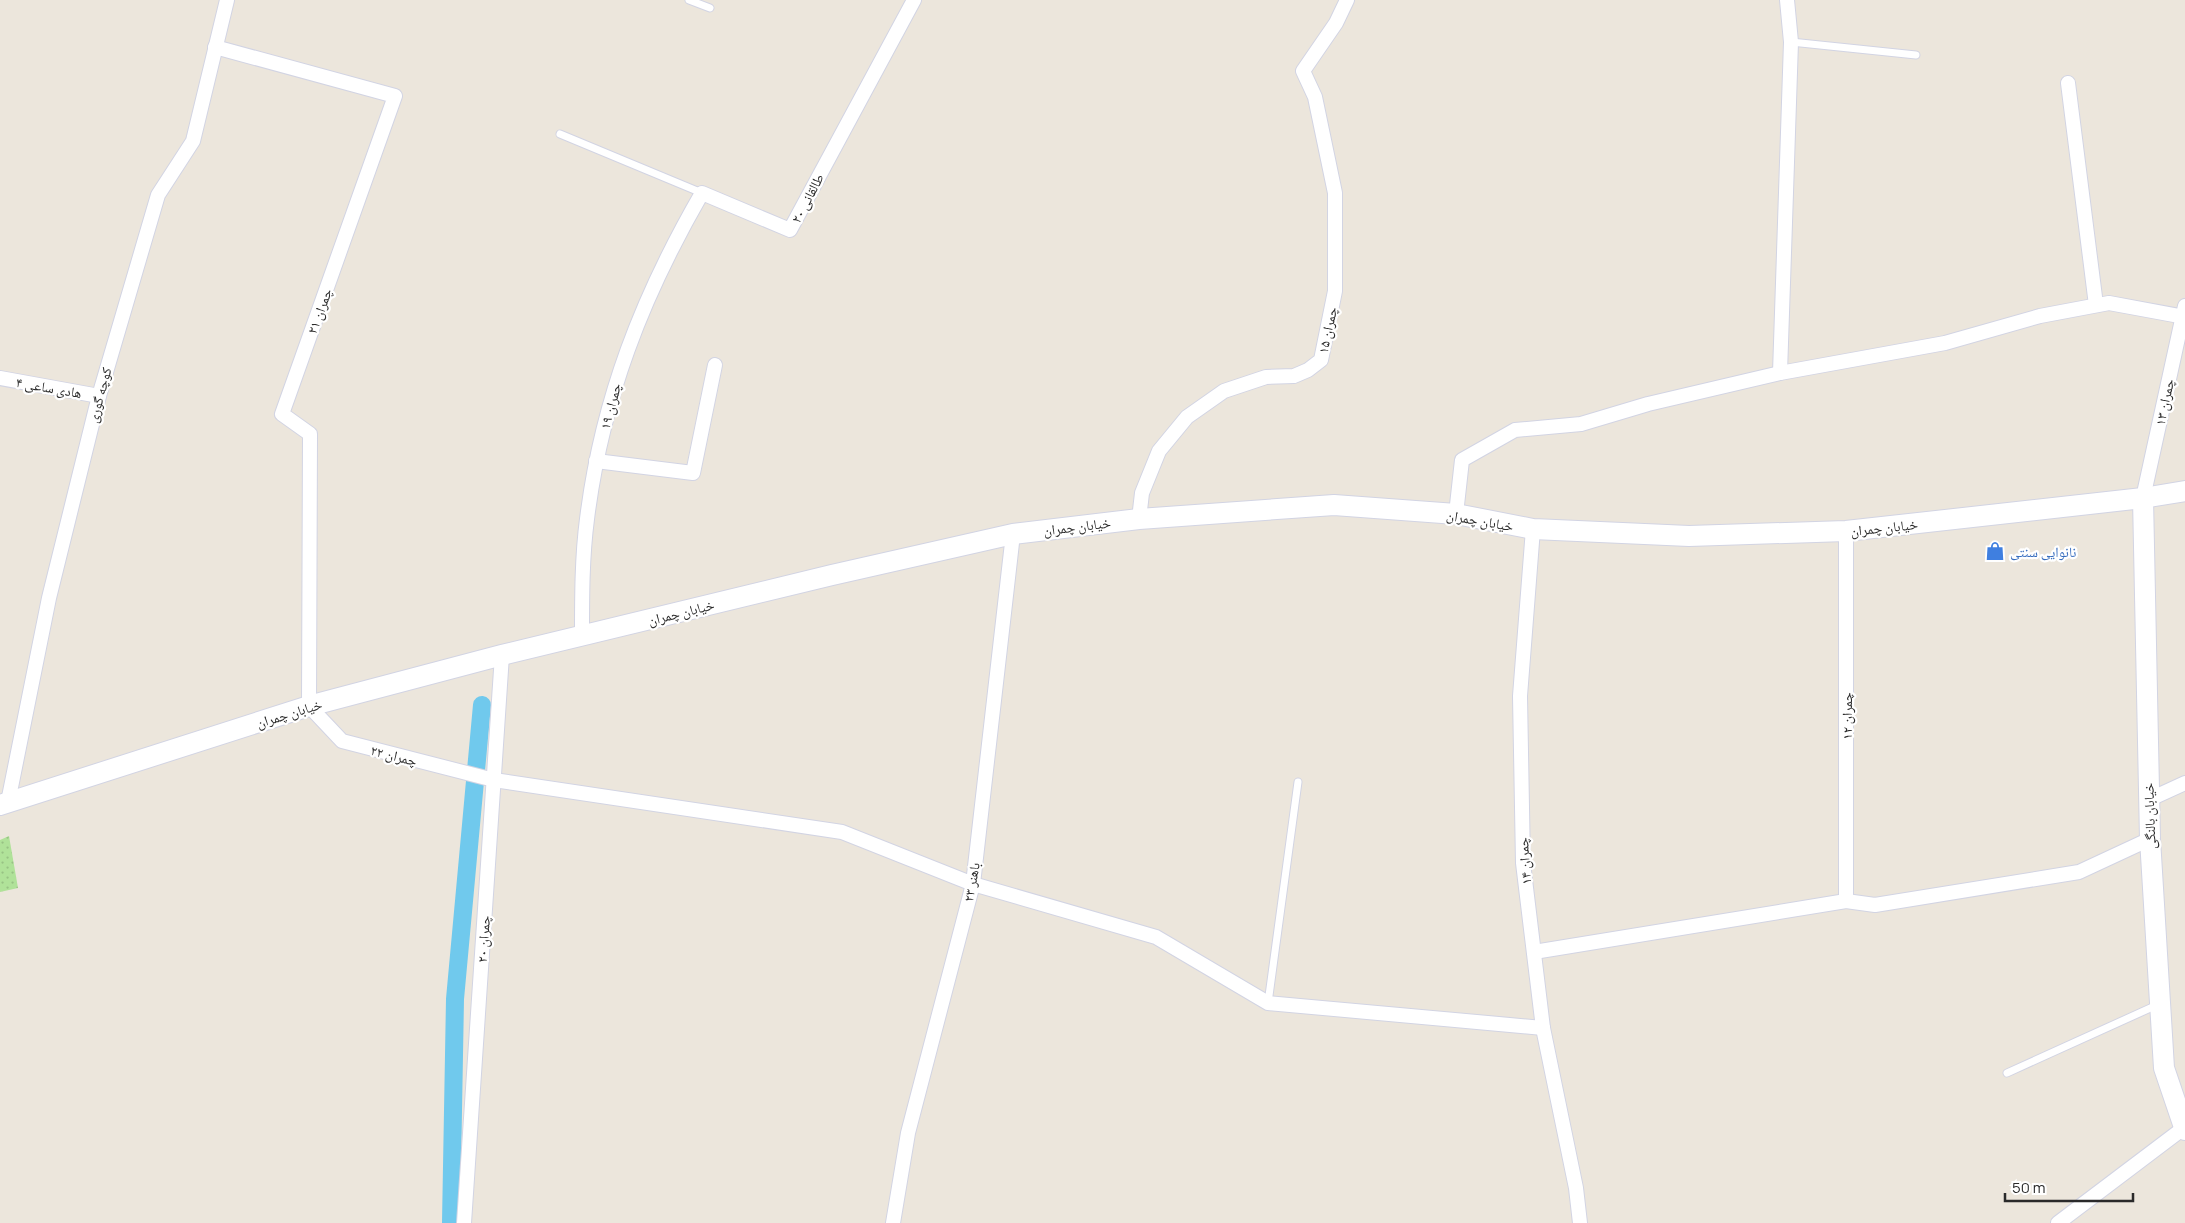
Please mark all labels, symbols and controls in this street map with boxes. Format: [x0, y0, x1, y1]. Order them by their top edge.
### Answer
street label: طالقانی ۲۰ [786, 170, 828, 226]
street label: چمران ۲۱ [302, 285, 336, 336]
street label: چمران ۱۵ [1313, 305, 1341, 355]
street label: کوچه گوری [82, 365, 116, 425]
street label: هادی ساعی ۴ [15, 372, 83, 402]
street label: چمران ۱۳ [2150, 377, 2178, 427]
street label: چمران ۱۹ [595, 381, 625, 431]
street label: خیابان چمران [1445, 505, 1515, 535]
street label: خیابان چمران [1042, 512, 1112, 540]
street label: خیابان چمران [1849, 514, 1919, 540]
shop icon: نانوایی سنتی [1984, 540, 2006, 562]
place label: نانوایی سنتی [2010, 542, 2076, 561]
street label: خیابان چمران [646, 595, 716, 629]
street label: چمران ۱۲ [1837, 692, 1856, 740]
street label: خیابان چمران [254, 694, 324, 732]
street label: چمران ۲۲ [369, 740, 419, 770]
street label: خیابان بالنگی [2138, 782, 2160, 849]
street label: چمران ۱۴ [1513, 837, 1535, 885]
street label: باهنر ۲۳ [958, 861, 984, 903]
street label: چمران ۲۰ [472, 915, 494, 963]
scale bar [2005, 1170, 2132, 1202]
text: 50 m [2012, 1177, 2046, 1198]

